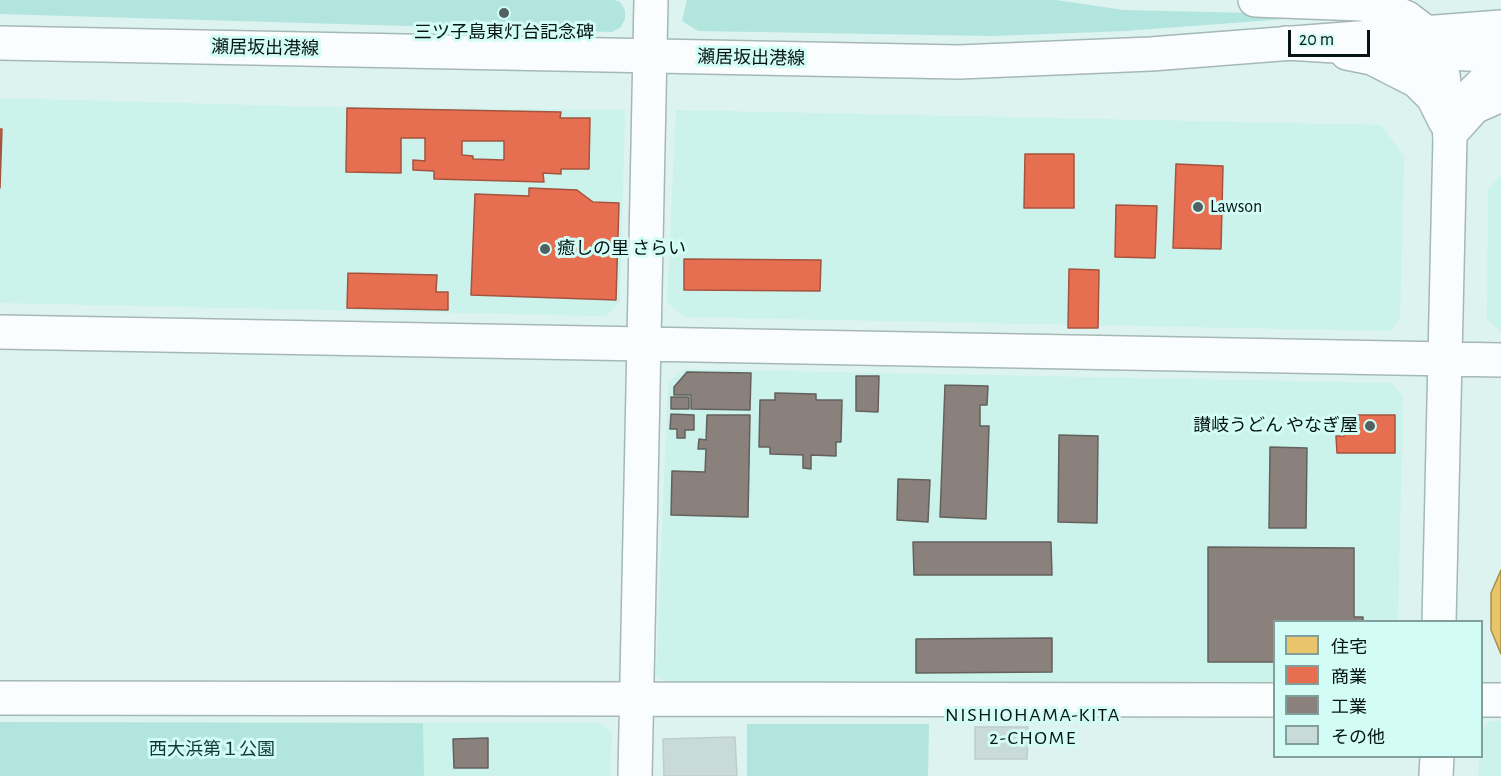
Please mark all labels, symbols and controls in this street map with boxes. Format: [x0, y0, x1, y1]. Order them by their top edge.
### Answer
marker: 三ツ子島東灯台記念碑 [497, 6, 511, 20]
scale bar [1291, 18, 1374, 56]
place label: 三ツ子島東灯台記念碑 [414, 22, 594, 44]
text: 20 m [1299, 31, 1334, 49]
street label: 瀬居坂出港線 [211, 36, 319, 60]
street label: 瀬居坂出港線 [697, 46, 805, 70]
place label: Lawson [1210, 196, 1262, 218]
marker: Lawson [1191, 200, 1205, 214]
place label: 癒しの里 さらい [557, 238, 686, 260]
marker: 癒しの里 さらい [538, 242, 552, 256]
place label: 讃岐うどん やなぎ屋 [1193, 415, 1358, 437]
marker: 讃岐うどん やなぎ屋 [1363, 419, 1377, 433]
legend [1273, 620, 1483, 758]
text: 住宅 [1331, 639, 1367, 657]
text: 商業 [1331, 669, 1367, 687]
text: 工業 [1331, 699, 1367, 717]
district label: NISHIOHAMA-KITA 2-CHOME [945, 703, 1121, 750]
text: その他 [1331, 729, 1385, 747]
park label: 西大浜第１公園 [149, 739, 275, 761]

